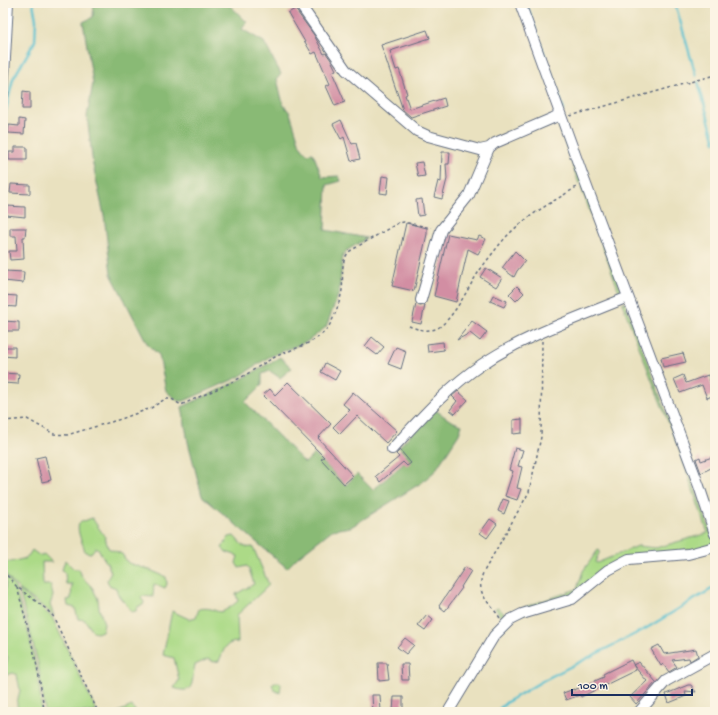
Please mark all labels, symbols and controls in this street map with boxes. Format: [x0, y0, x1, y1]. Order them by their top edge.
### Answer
scale bar [572, 671, 692, 697]
text: 100 m [577, 680, 608, 694]

